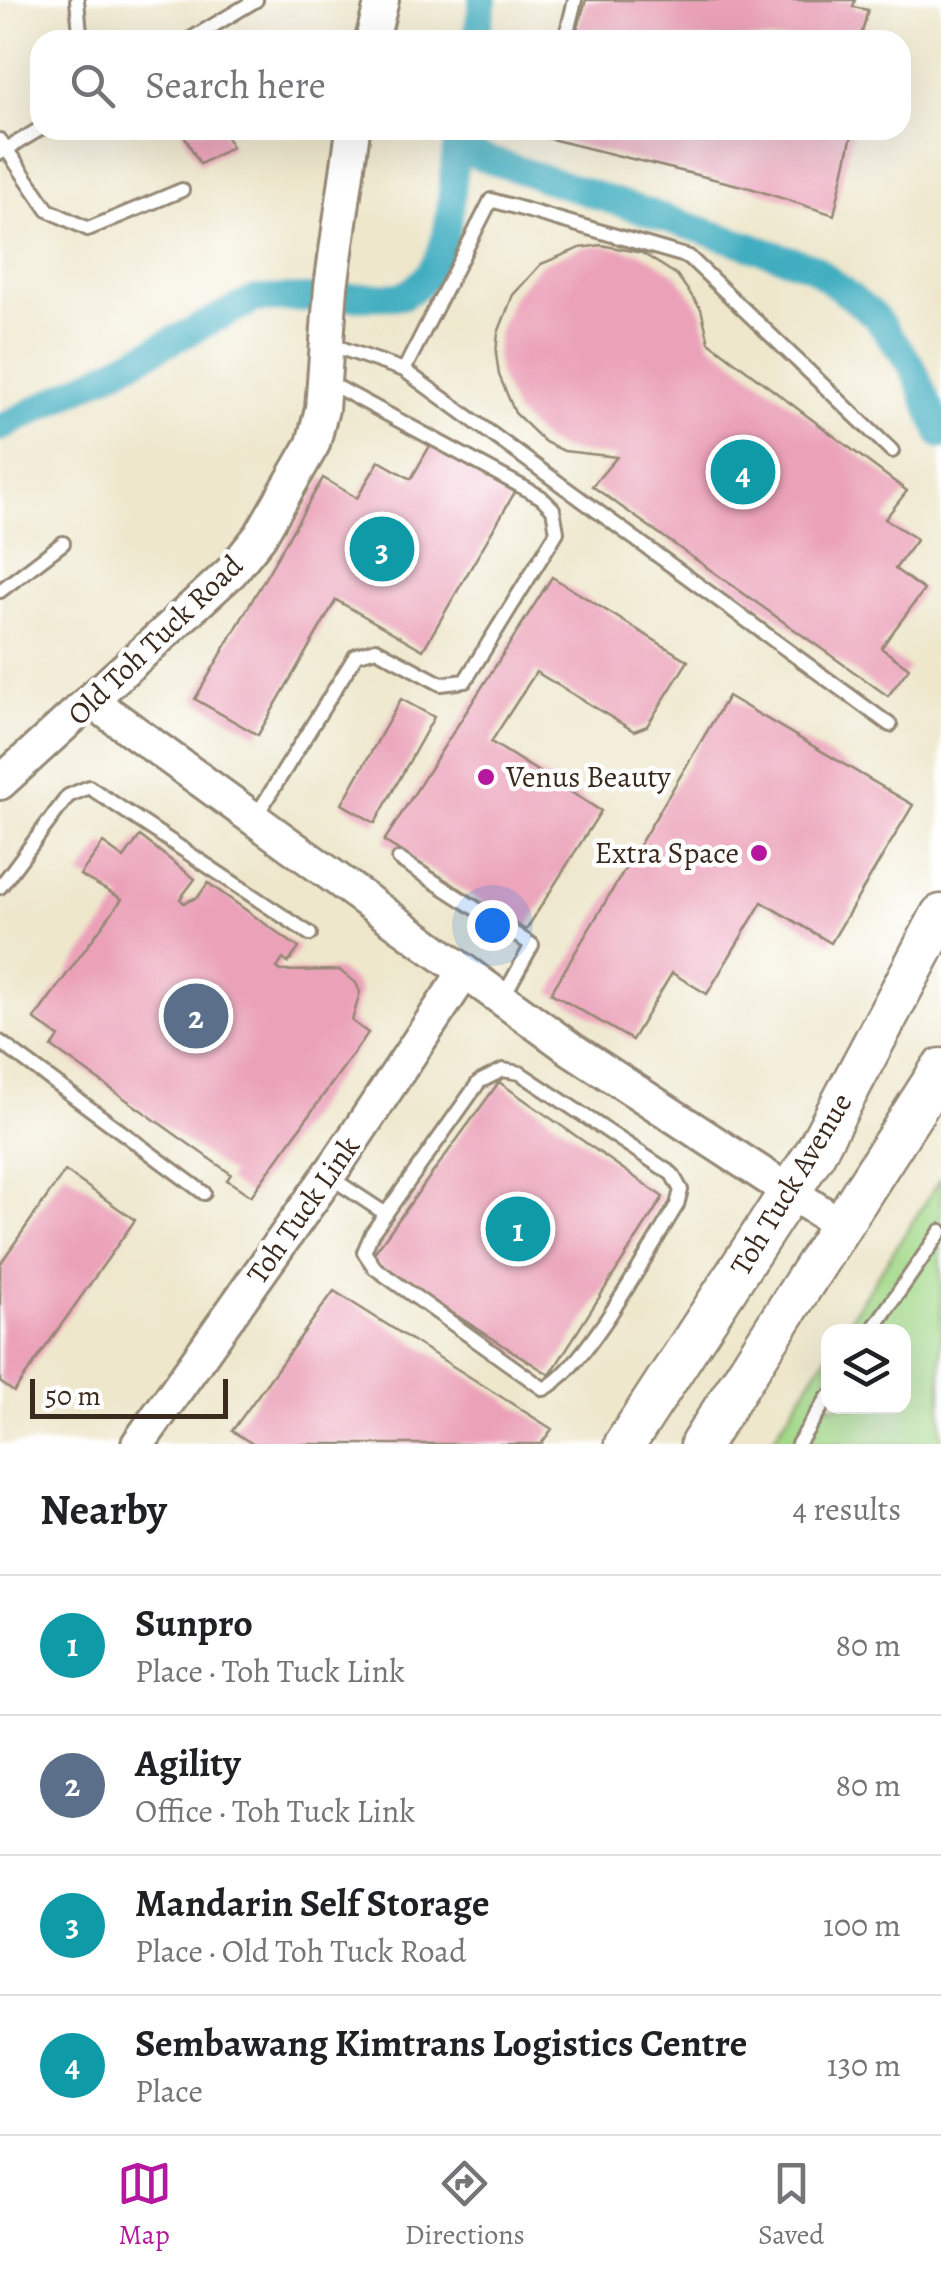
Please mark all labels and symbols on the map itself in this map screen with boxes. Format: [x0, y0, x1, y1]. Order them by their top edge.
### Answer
pin: 4 [710, 434, 776, 510]
pin: 3 [350, 512, 414, 586]
street label: Old Toh Tuck Road [59, 545, 252, 734]
place label: Venus Beauty [505, 757, 671, 797]
marker: Venus Beauty [475, 766, 497, 788]
place label: Extra Space [595, 833, 739, 873]
marker: Extra Space [748, 842, 770, 864]
your location [467, 900, 518, 951]
pin: 2 [164, 978, 228, 1054]
street label: Toh Tuck Avenue [721, 1085, 861, 1283]
street label: Toh Tuck Link [237, 1128, 369, 1292]
pin: 1 [486, 1192, 550, 1266]
scale bar [30, 1374, 228, 1418]

